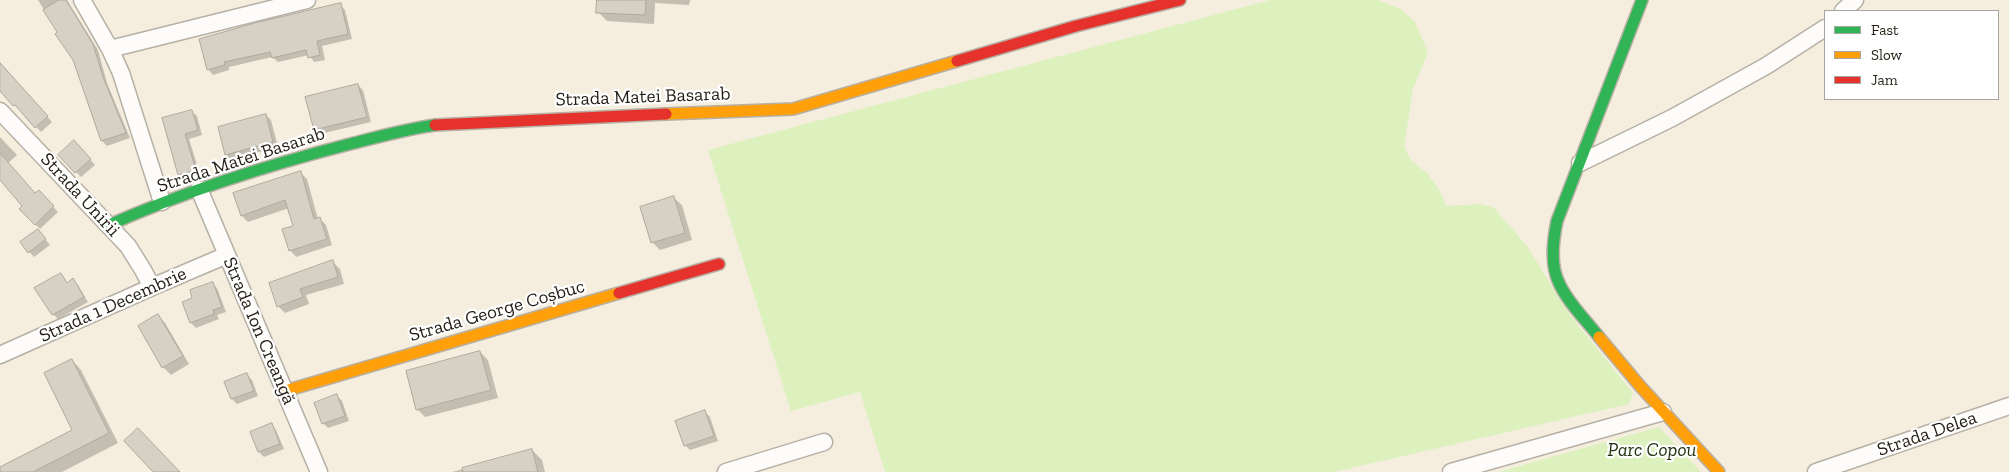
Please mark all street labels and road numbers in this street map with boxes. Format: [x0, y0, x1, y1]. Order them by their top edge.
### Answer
street label: Strada Matei Basarab [555, 83, 731, 111]
street label: Strada Matei Basarab [154, 122, 328, 198]
street label: Strada Unirii [35, 148, 125, 242]
street label: Strada Ion Creangă [218, 254, 300, 408]
street label: Strada 1 Decembrie [36, 262, 190, 348]
street label: Strada George Coșbuc [407, 275, 587, 347]
street label: Strada Delea [1874, 406, 1980, 462]

